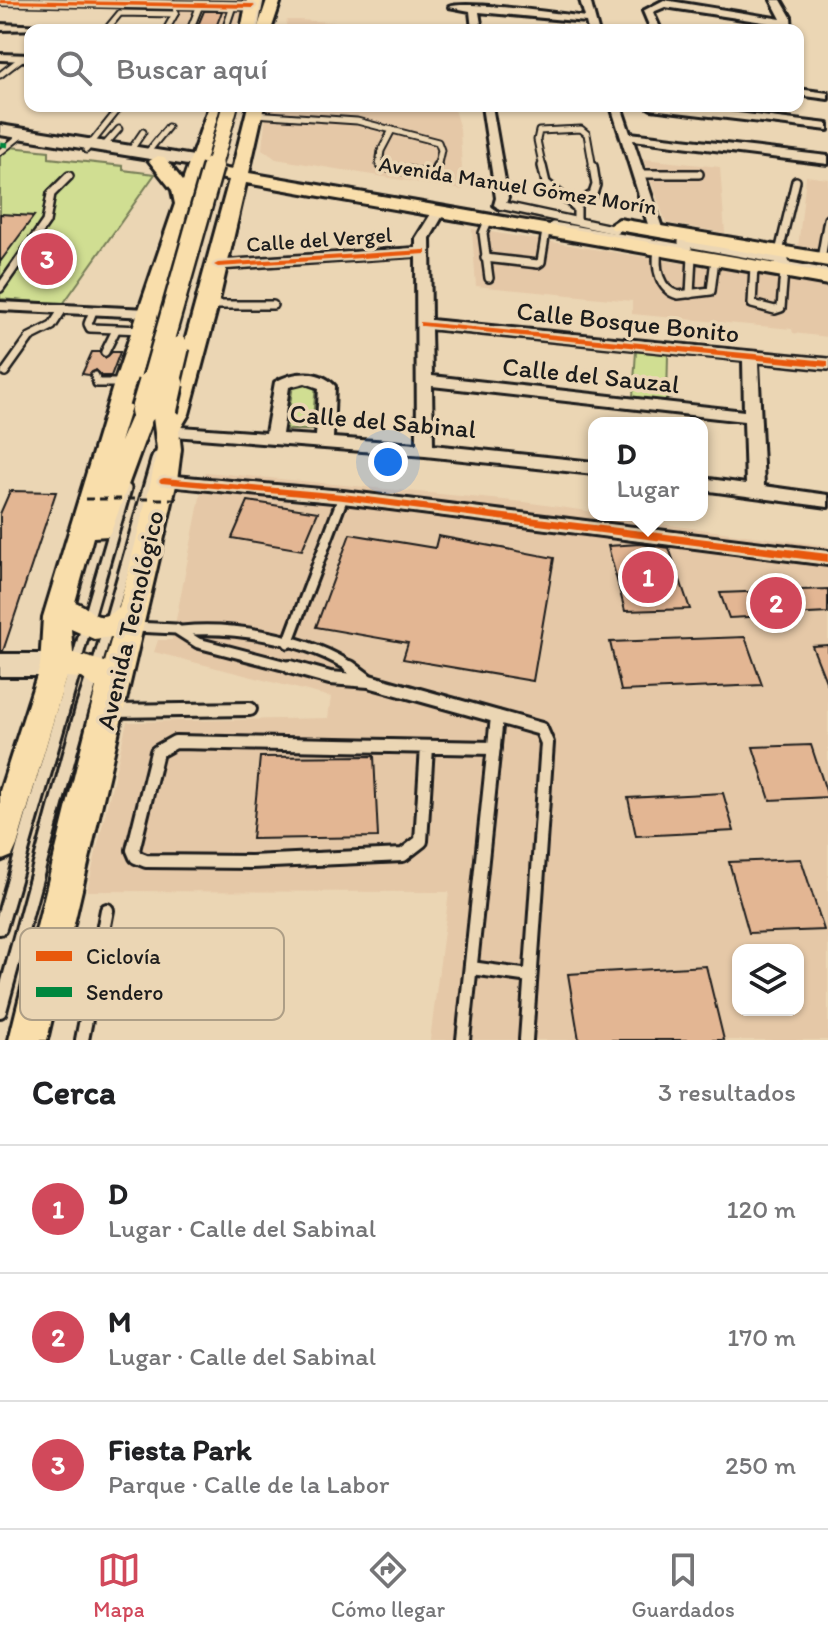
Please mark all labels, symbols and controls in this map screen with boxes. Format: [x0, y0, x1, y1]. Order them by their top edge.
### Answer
search box [24, 24, 804, 112]
icon: search [52, 46, 96, 90]
text: Buscar aquí [116, 50, 268, 87]
street label: Avenida Manuel Gómez Morín [377, 150, 659, 221]
street label: Calle del Vergel [245, 221, 393, 258]
pin: 3 [21, 229, 73, 289]
street label: Calle Bosque Bonito [515, 294, 741, 350]
street label: Calle del Sauzal [501, 350, 681, 400]
street label: Calle del Sabinal [288, 397, 478, 445]
popup [588, 417, 708, 521]
text: D [616, 435, 636, 472]
your location [368, 442, 408, 482]
text: Lugar [616, 472, 680, 504]
street label: Avenida Tecnológico [89, 507, 171, 733]
pin: 1 [622, 547, 674, 607]
pin: 2 [750, 573, 802, 633]
legend [20, 928, 284, 1020]
text: Ciclovía [86, 943, 161, 970]
map controls [732, 944, 804, 1016]
button: layers [732, 944, 804, 1016]
text: Sendero [86, 979, 163, 1006]
text: Cerca [32, 1072, 116, 1113]
text: 3 resultados [658, 1076, 796, 1108]
text: D [108, 1175, 128, 1212]
text: 1 [52, 1193, 64, 1225]
text: 120 m [727, 1193, 796, 1225]
text: Lugar · Calle del Sabinal [108, 1212, 376, 1244]
text: M [108, 1303, 132, 1340]
text: 2 [51, 1321, 65, 1353]
text: 170 m [727, 1321, 796, 1353]
text: Lugar · Calle del Sabinal [108, 1340, 376, 1372]
text: Fiesta Park [108, 1431, 251, 1468]
text: 3 [51, 1449, 65, 1481]
text: 250 m [725, 1449, 796, 1481]
text: Parque · Calle de la Labor [108, 1468, 389, 1500]
tab: Mapa [93, 1548, 145, 1623]
tab: Cómo llegar [331, 1548, 445, 1623]
tab: Guardados [632, 1548, 735, 1623]

